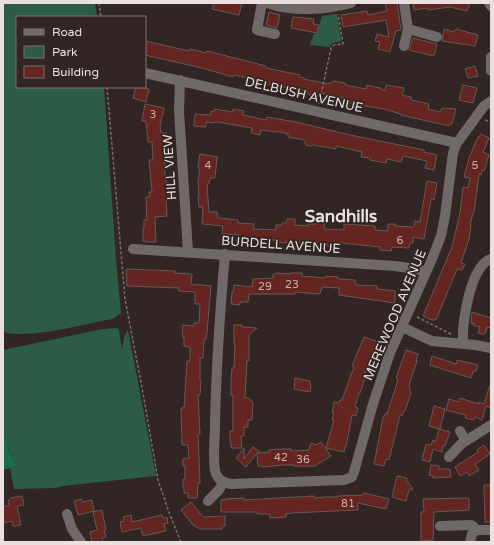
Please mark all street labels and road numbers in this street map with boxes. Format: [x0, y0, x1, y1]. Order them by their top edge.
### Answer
street label: DELBUSH AVENUE [243, 74, 365, 116]
street label: HILL VIEW [160, 133, 180, 201]
street label: BURDELL AVENUE [221, 233, 341, 257]
street label: MEREWOOD AVENUE [360, 247, 430, 383]

